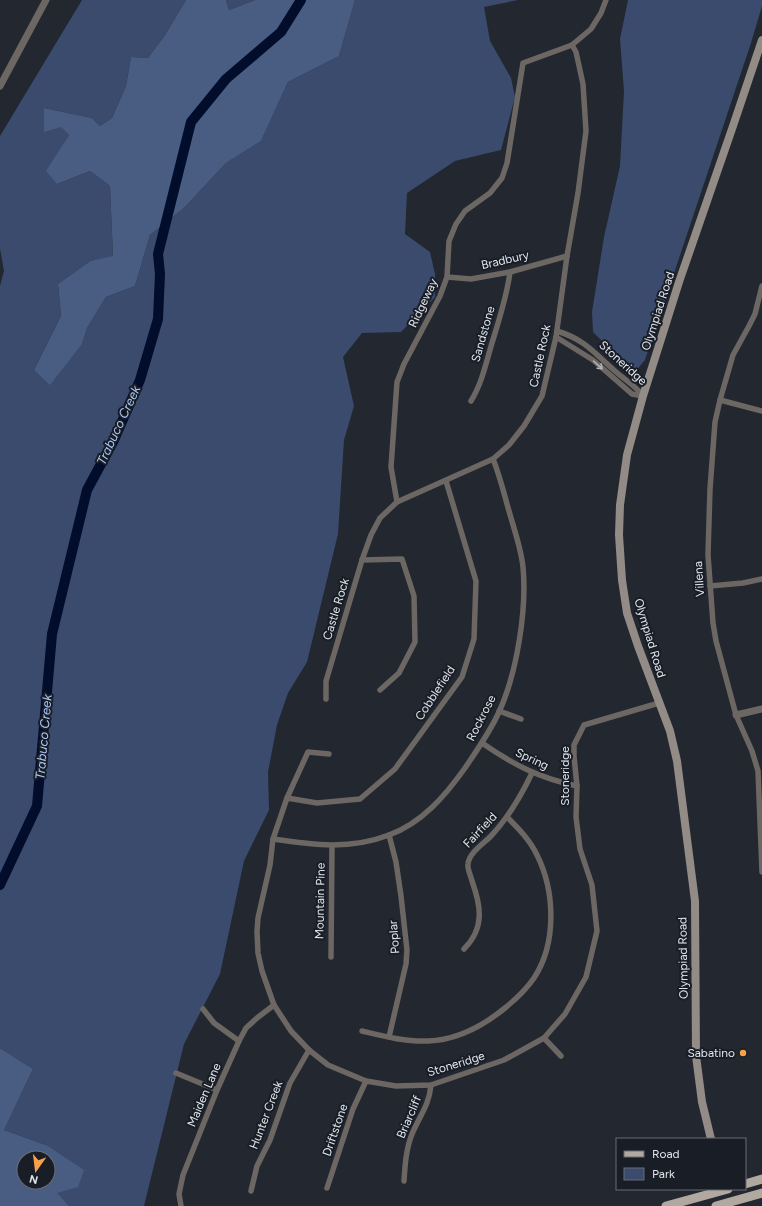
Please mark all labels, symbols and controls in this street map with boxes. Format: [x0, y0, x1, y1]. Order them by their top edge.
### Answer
street label: Bradbury [480, 248, 531, 272]
street label: Olympiad Road [639, 270, 677, 352]
street label: Ridgeway [406, 276, 441, 330]
street label: Sandstone [468, 304, 498, 364]
street label: Castle Rock [527, 323, 554, 389]
street label: Stoneridge [596, 338, 650, 388]
one-way arrow [592, 360, 603, 369]
water label: Trabuco Creek [94, 383, 144, 467]
street label: Villena [691, 561, 707, 597]
street label: Castle Rock [320, 576, 352, 642]
street label: Olympiad Road [631, 597, 669, 679]
street label: Cobblefield [412, 663, 458, 723]
street label: Rockrose [463, 692, 499, 743]
water label: Trabuco Creek [32, 693, 55, 780]
street label: Spring [513, 745, 551, 773]
street label: Stoneridge [558, 746, 572, 806]
street label: Fairfield [460, 810, 500, 850]
street label: Mountain Pine [312, 862, 328, 939]
street label: Olympiad Road [675, 917, 691, 999]
street label: Poplar [386, 920, 402, 954]
place label: Sabatino [687, 1046, 735, 1060]
street label: Stoneridge [425, 1048, 487, 1079]
marker: Sabatino [738, 1048, 748, 1058]
street label: Maiden Lane [184, 1061, 224, 1129]
street label: Hunter Creek [247, 1079, 286, 1151]
street label: Briarcliff [394, 1093, 424, 1141]
street label: Driftstone [320, 1102, 351, 1158]
legend [616, 1138, 746, 1190]
text: Road [652, 1147, 680, 1161]
north arrow [16, 1150, 56, 1190]
text: Park [652, 1167, 675, 1181]
text: N [28, 1172, 39, 1187]

